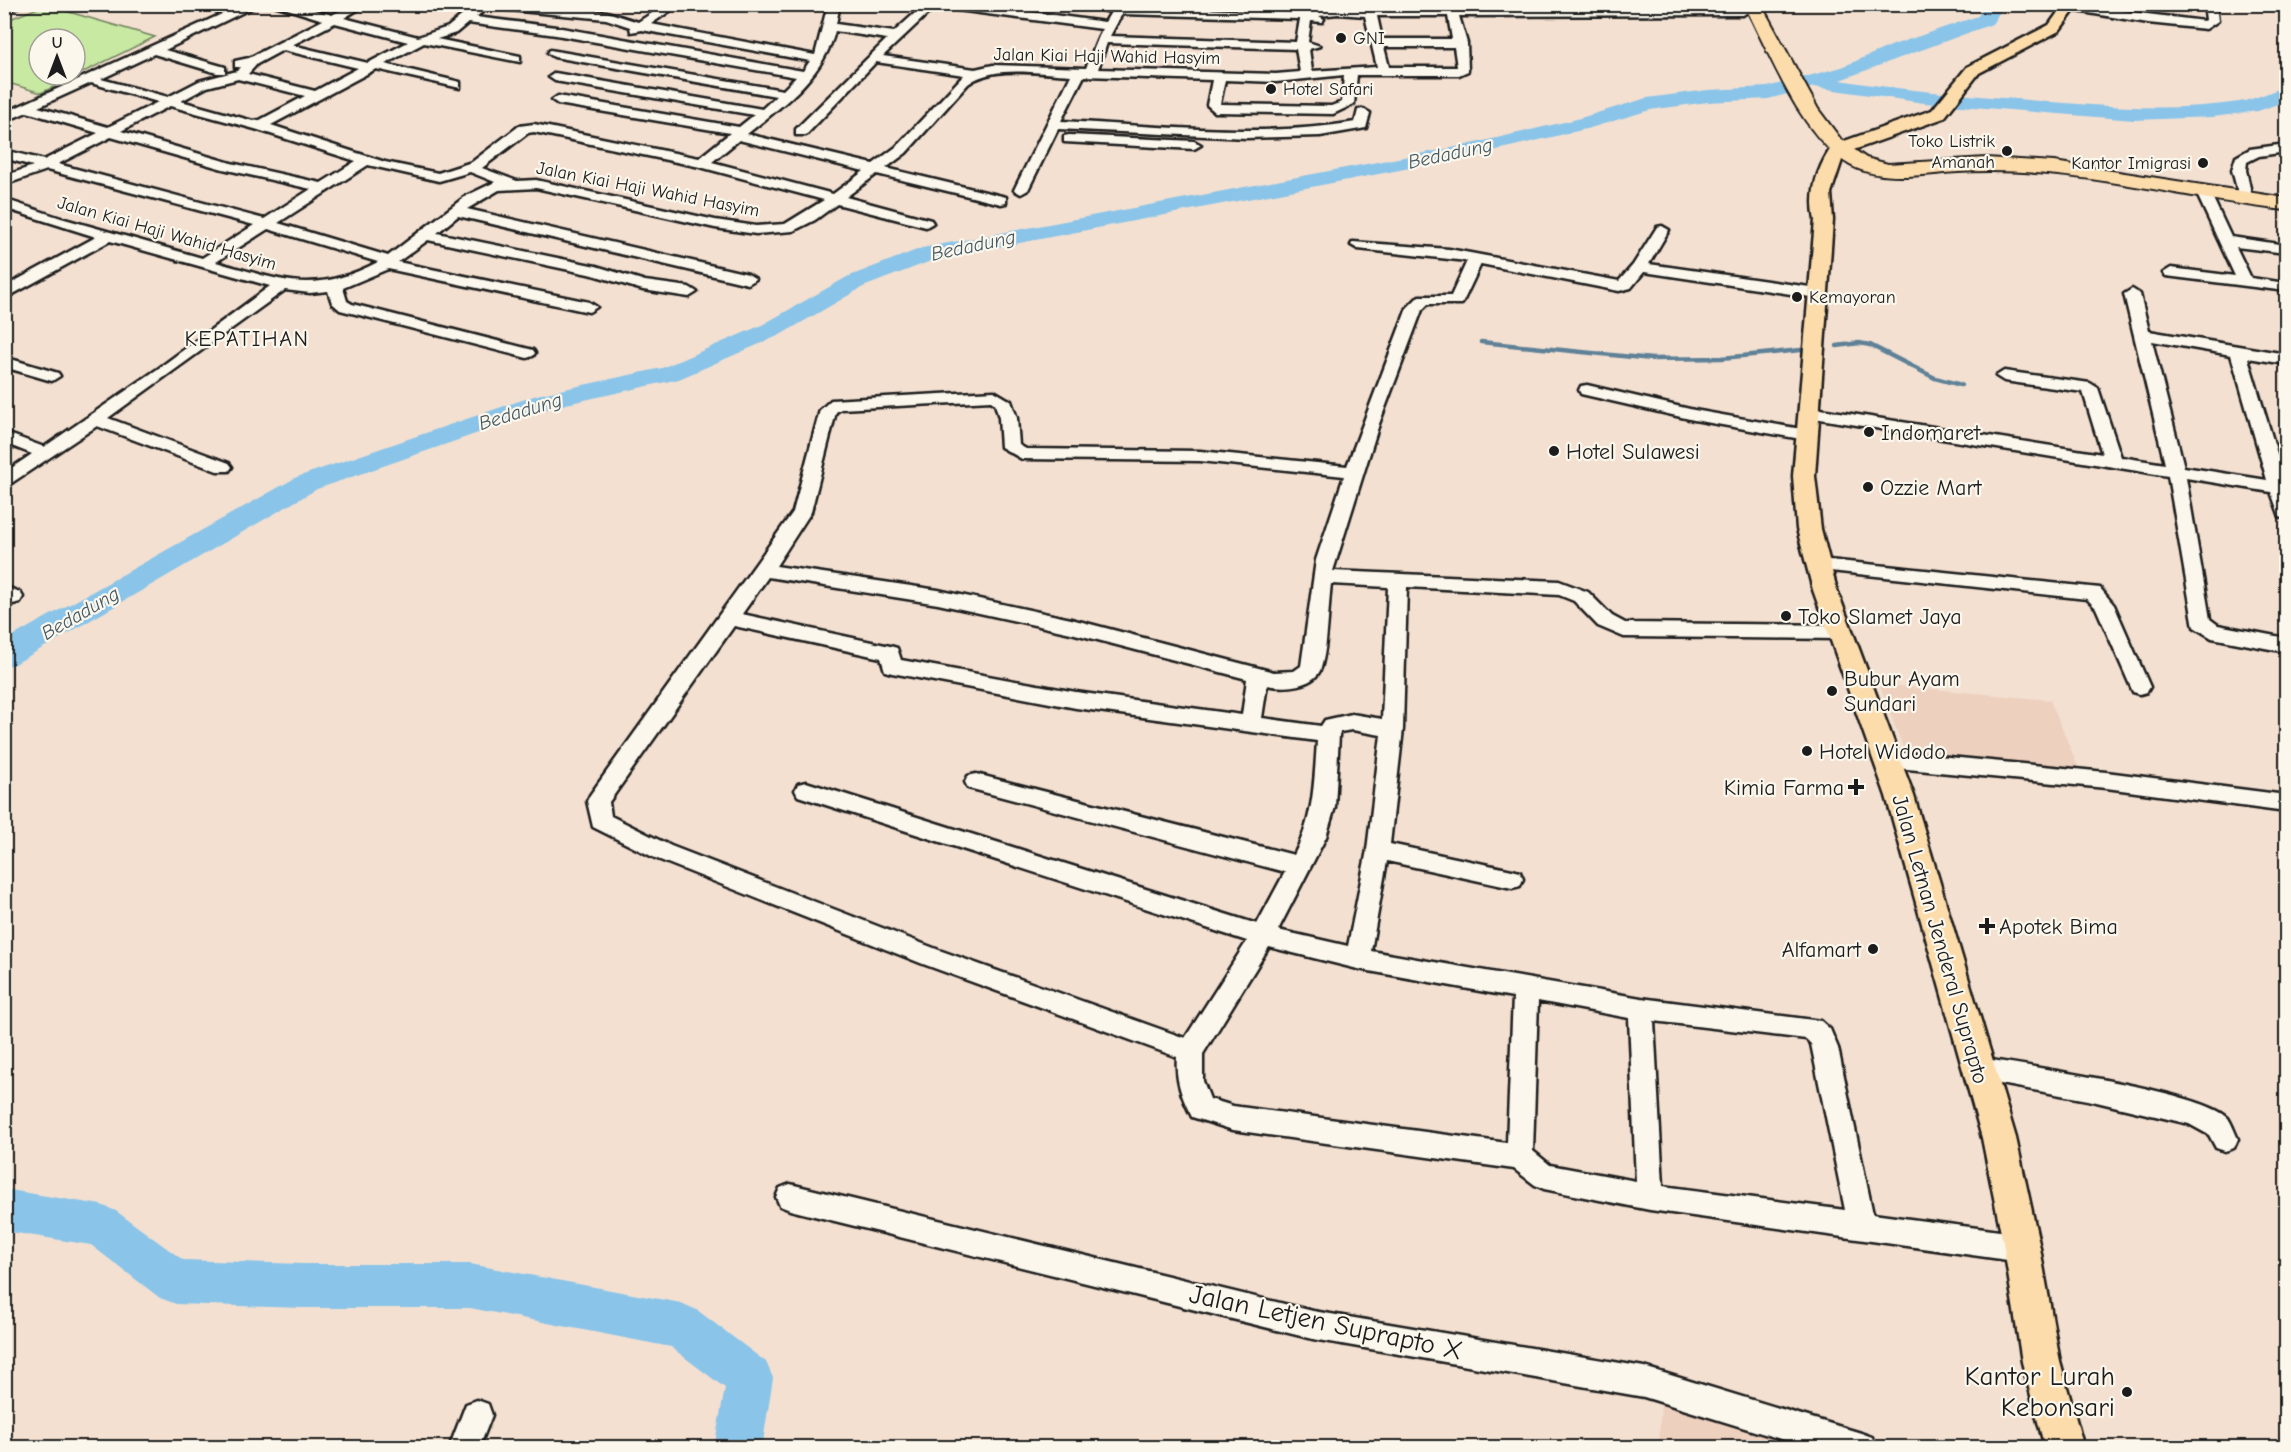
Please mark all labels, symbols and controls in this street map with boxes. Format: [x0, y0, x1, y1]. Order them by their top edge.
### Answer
north arrow [27, 27, 87, 87]
place label: GNI [1353, 28, 1385, 49]
marker: GNI [1334, 31, 1348, 45]
text: U [52, 34, 62, 52]
street label: Jalan Kiai Haji Wahid Hasyim [993, 44, 1221, 69]
place label: Hotel Safari [1283, 79, 1373, 100]
marker: Hotel Safari [1264, 82, 1278, 96]
place label: Toko Listrik Amanah [1908, 131, 1995, 173]
water label: Bedadung [1406, 133, 1495, 174]
marker: Toko Listrik Amanah [2000, 144, 2014, 158]
place label: Kantor Imigrasi [2071, 153, 2191, 174]
marker: Kantor Imigrasi [2196, 156, 2210, 170]
street label: Jalan Kiai Haji Wahid Hasyim [535, 158, 761, 221]
street label: Jalan Kiai Haji Wahid Hasyim [55, 192, 279, 275]
water label: Bedadung [929, 225, 1018, 266]
place label: Kemayoran [1809, 287, 1896, 308]
marker: Kemayoran [1790, 290, 1804, 304]
district label: KEPATIHAN [185, 326, 309, 352]
water label: Bedadung [476, 388, 565, 435]
place label: Indomaret [1881, 420, 1981, 446]
marker: Indomaret [1862, 425, 1876, 439]
place label: Hotel Sulawesi [1566, 439, 1700, 465]
marker: Hotel Sulawesi [1547, 444, 1561, 458]
place label: Ozzie Mart [1880, 475, 1982, 501]
marker: Ozzie Mart [1861, 480, 1875, 494]
water label: Bedadung [37, 582, 123, 645]
place label: Toko Slamet Jaya [1798, 604, 1962, 630]
marker: Toko Slamet Jaya [1779, 609, 1793, 623]
place label: Bubur Ayam Sundari [1844, 666, 1960, 717]
marker: Bubur Ayam Sundari [1825, 684, 1839, 698]
place label: Hotel Widodo [1819, 739, 1946, 765]
marker: Hotel Widodo [1800, 744, 1814, 758]
place label: Kimia Farma [1724, 775, 1844, 801]
marker: Kimia Farma [1849, 780, 1863, 794]
street label: Jalan Letnan Jenderal Suprapto [1886, 792, 1994, 1087]
place label: Apotek Bima [1999, 914, 2118, 940]
marker: Apotek Bima [1980, 919, 1994, 933]
place label: Alfamart [1782, 937, 1862, 963]
marker: Alfamart [1866, 942, 1880, 956]
street label: Jalan Letjen Suprapto X [1187, 1278, 1465, 1367]
place label: Kantor Lurah Kebonsari [1964, 1361, 2115, 1423]
marker: Kantor Lurah Kebonsari [2120, 1385, 2134, 1399]

